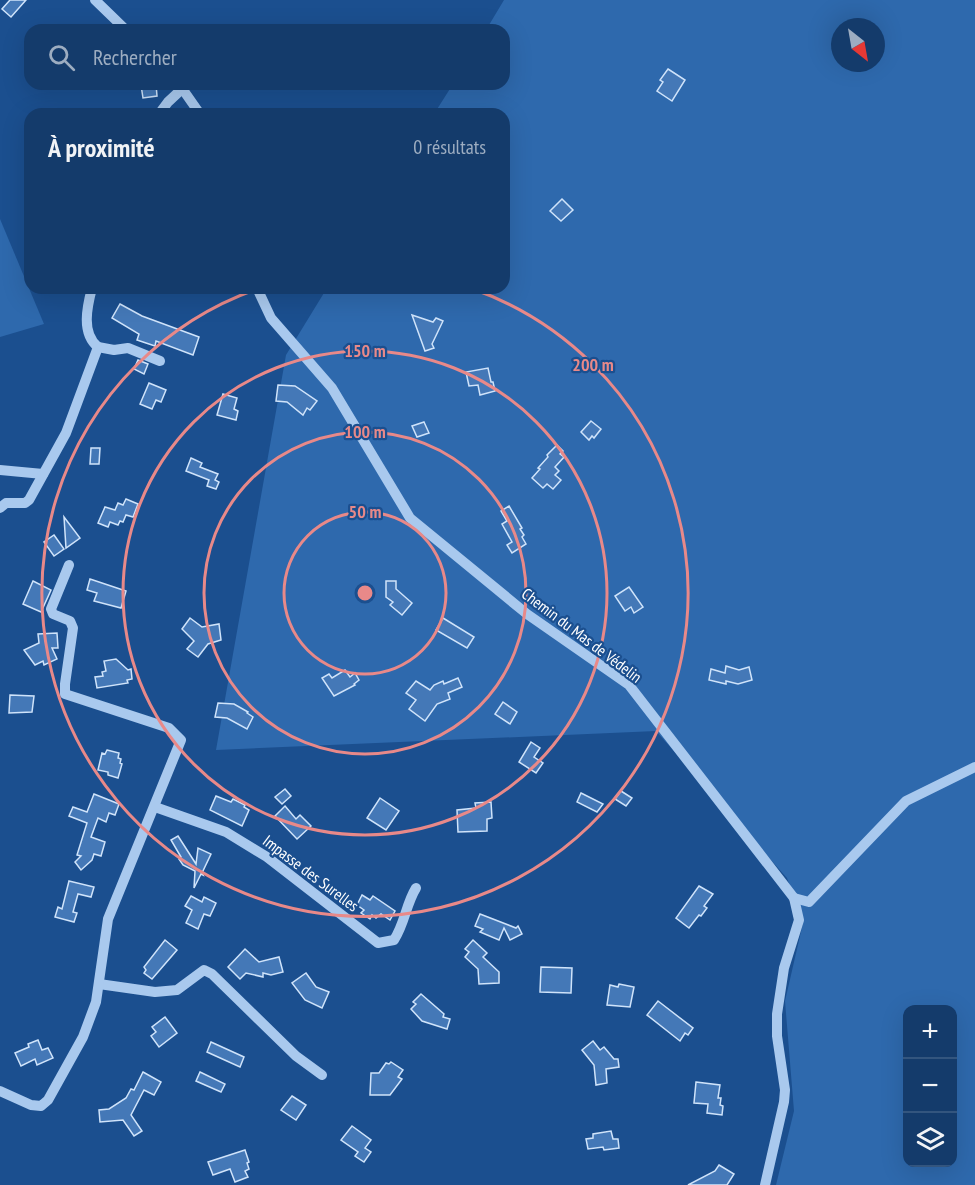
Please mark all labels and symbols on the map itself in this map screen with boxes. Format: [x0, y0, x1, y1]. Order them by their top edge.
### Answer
north arrow [831, 18, 885, 72]
text: 150 m [344, 339, 386, 362]
text: 200 m [572, 353, 614, 376]
text: 100 m [344, 420, 386, 443]
text: 50 m [349, 500, 381, 523]
centre of rings [355, 583, 375, 603]
street label: Chemin du Mas de Védelin [518, 583, 646, 687]
street label: Impasse des Surelles [259, 830, 363, 916]

